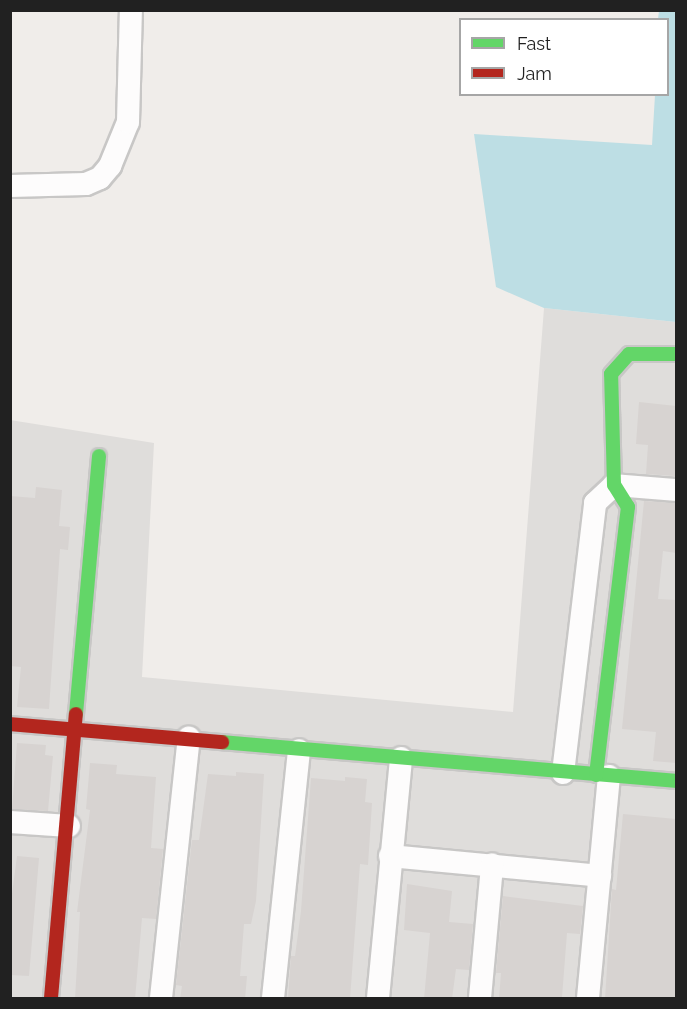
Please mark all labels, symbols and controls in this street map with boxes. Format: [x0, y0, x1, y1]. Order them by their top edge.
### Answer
legend [459, 18, 669, 96]
text: Fast [517, 33, 551, 54]
text: Jam [517, 63, 552, 84]

